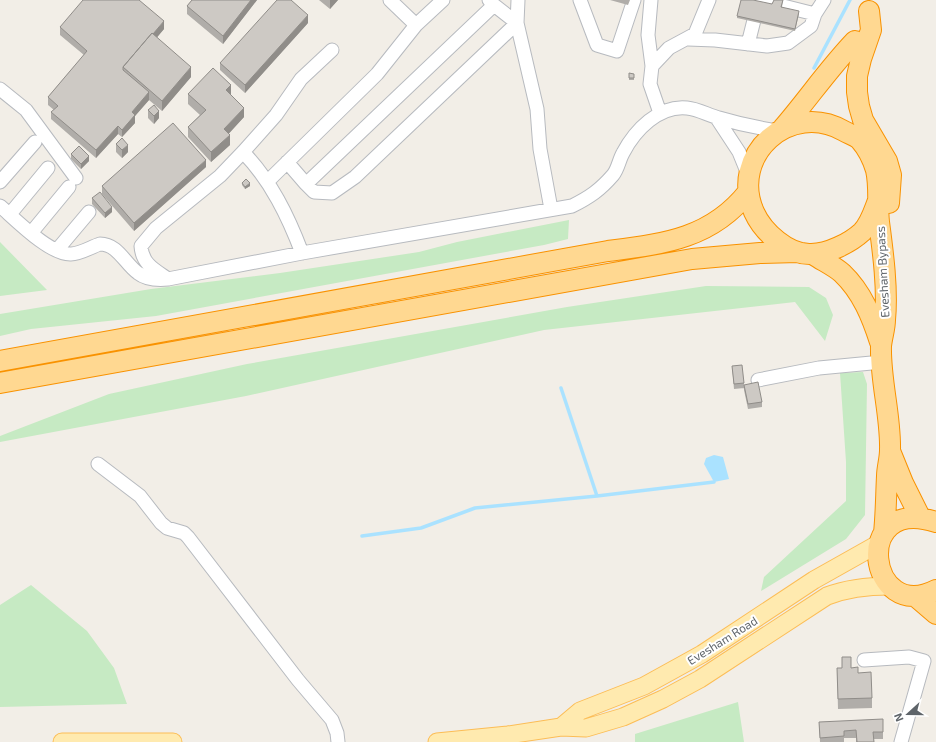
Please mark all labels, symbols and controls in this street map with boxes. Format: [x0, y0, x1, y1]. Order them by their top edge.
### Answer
street label: Evesham Bypass [873, 226, 891, 318]
street label: Evesham Road [684, 613, 760, 667]
north arrow [888, 694, 928, 734]
text: N [891, 712, 906, 724]

